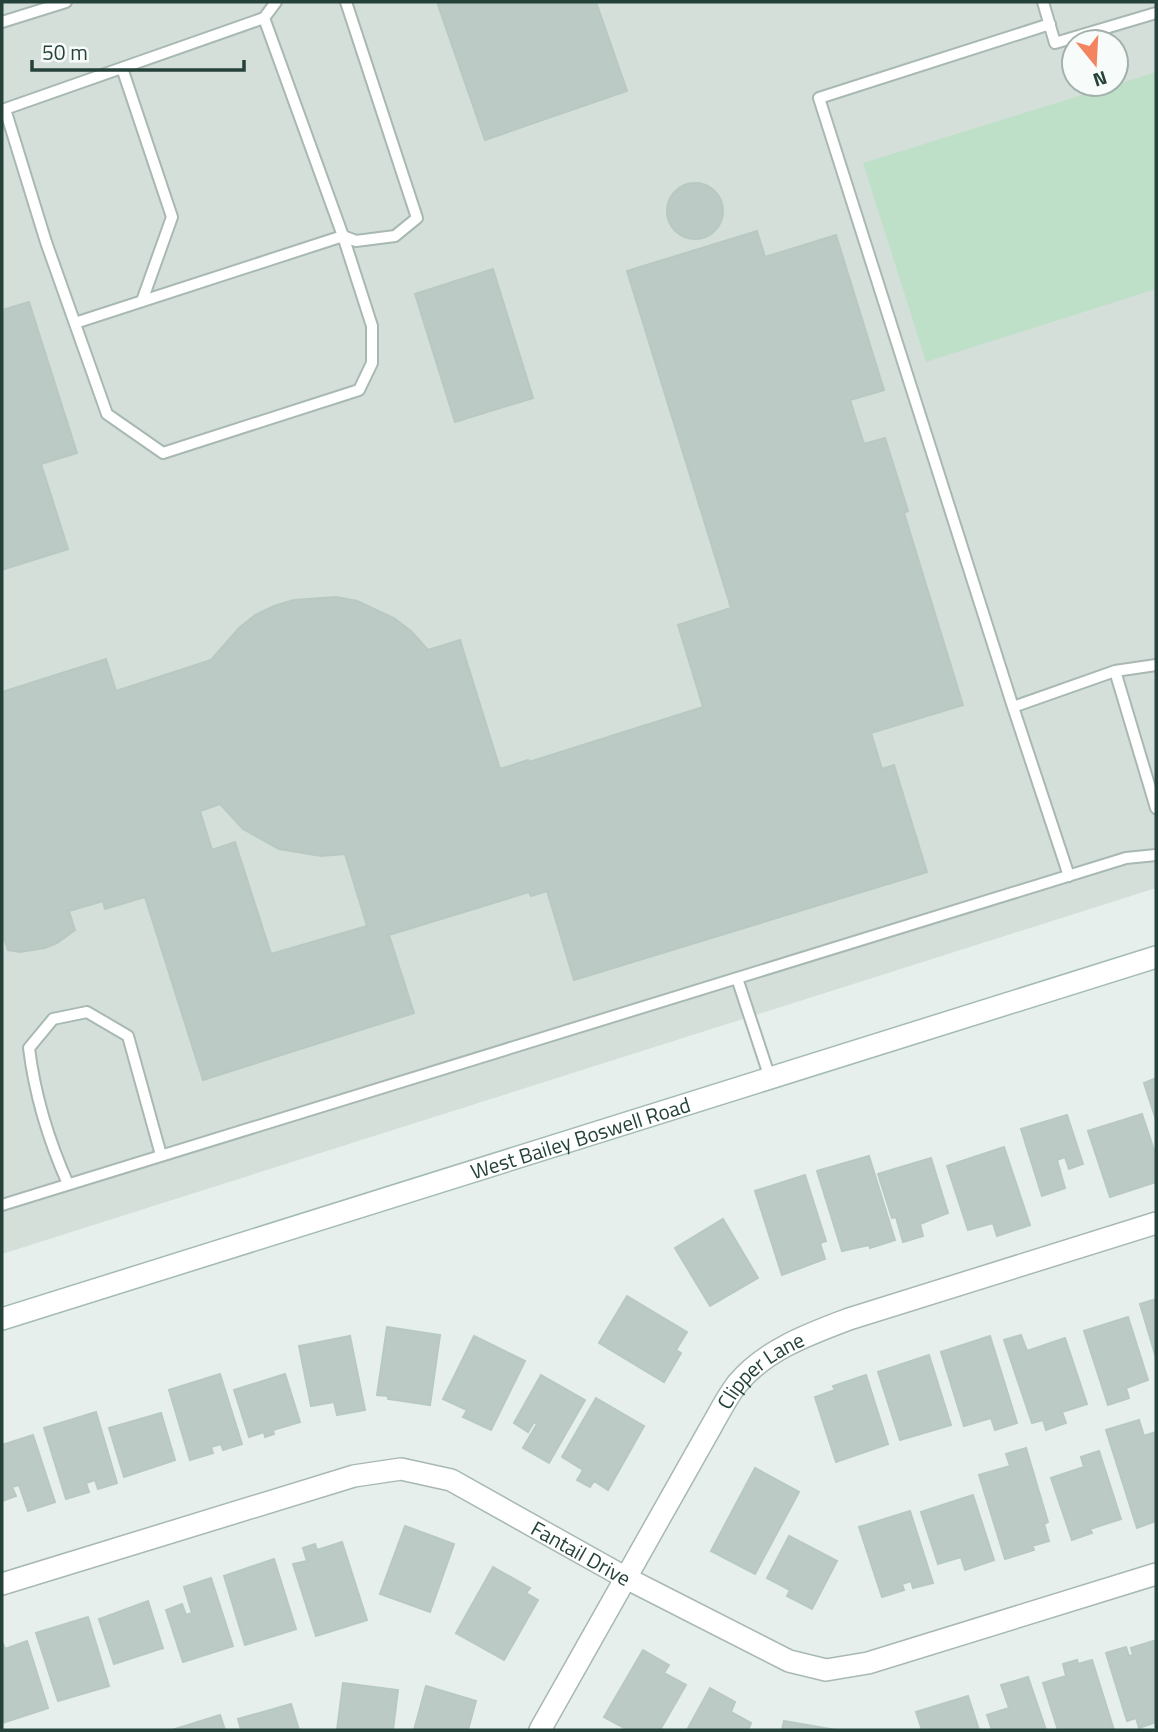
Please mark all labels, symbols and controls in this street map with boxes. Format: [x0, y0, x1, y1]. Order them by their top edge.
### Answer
scale bar [32, 28, 243, 72]
north arrow [1060, 28, 1130, 98]
text: 50 m [42, 36, 88, 68]
text: N [1090, 64, 1111, 95]
street label: West Bailey Boswell Road [466, 1088, 694, 1187]
street label: Clipper Lane [708, 1323, 809, 1415]
street label: Fantail Drive [525, 1512, 637, 1594]

